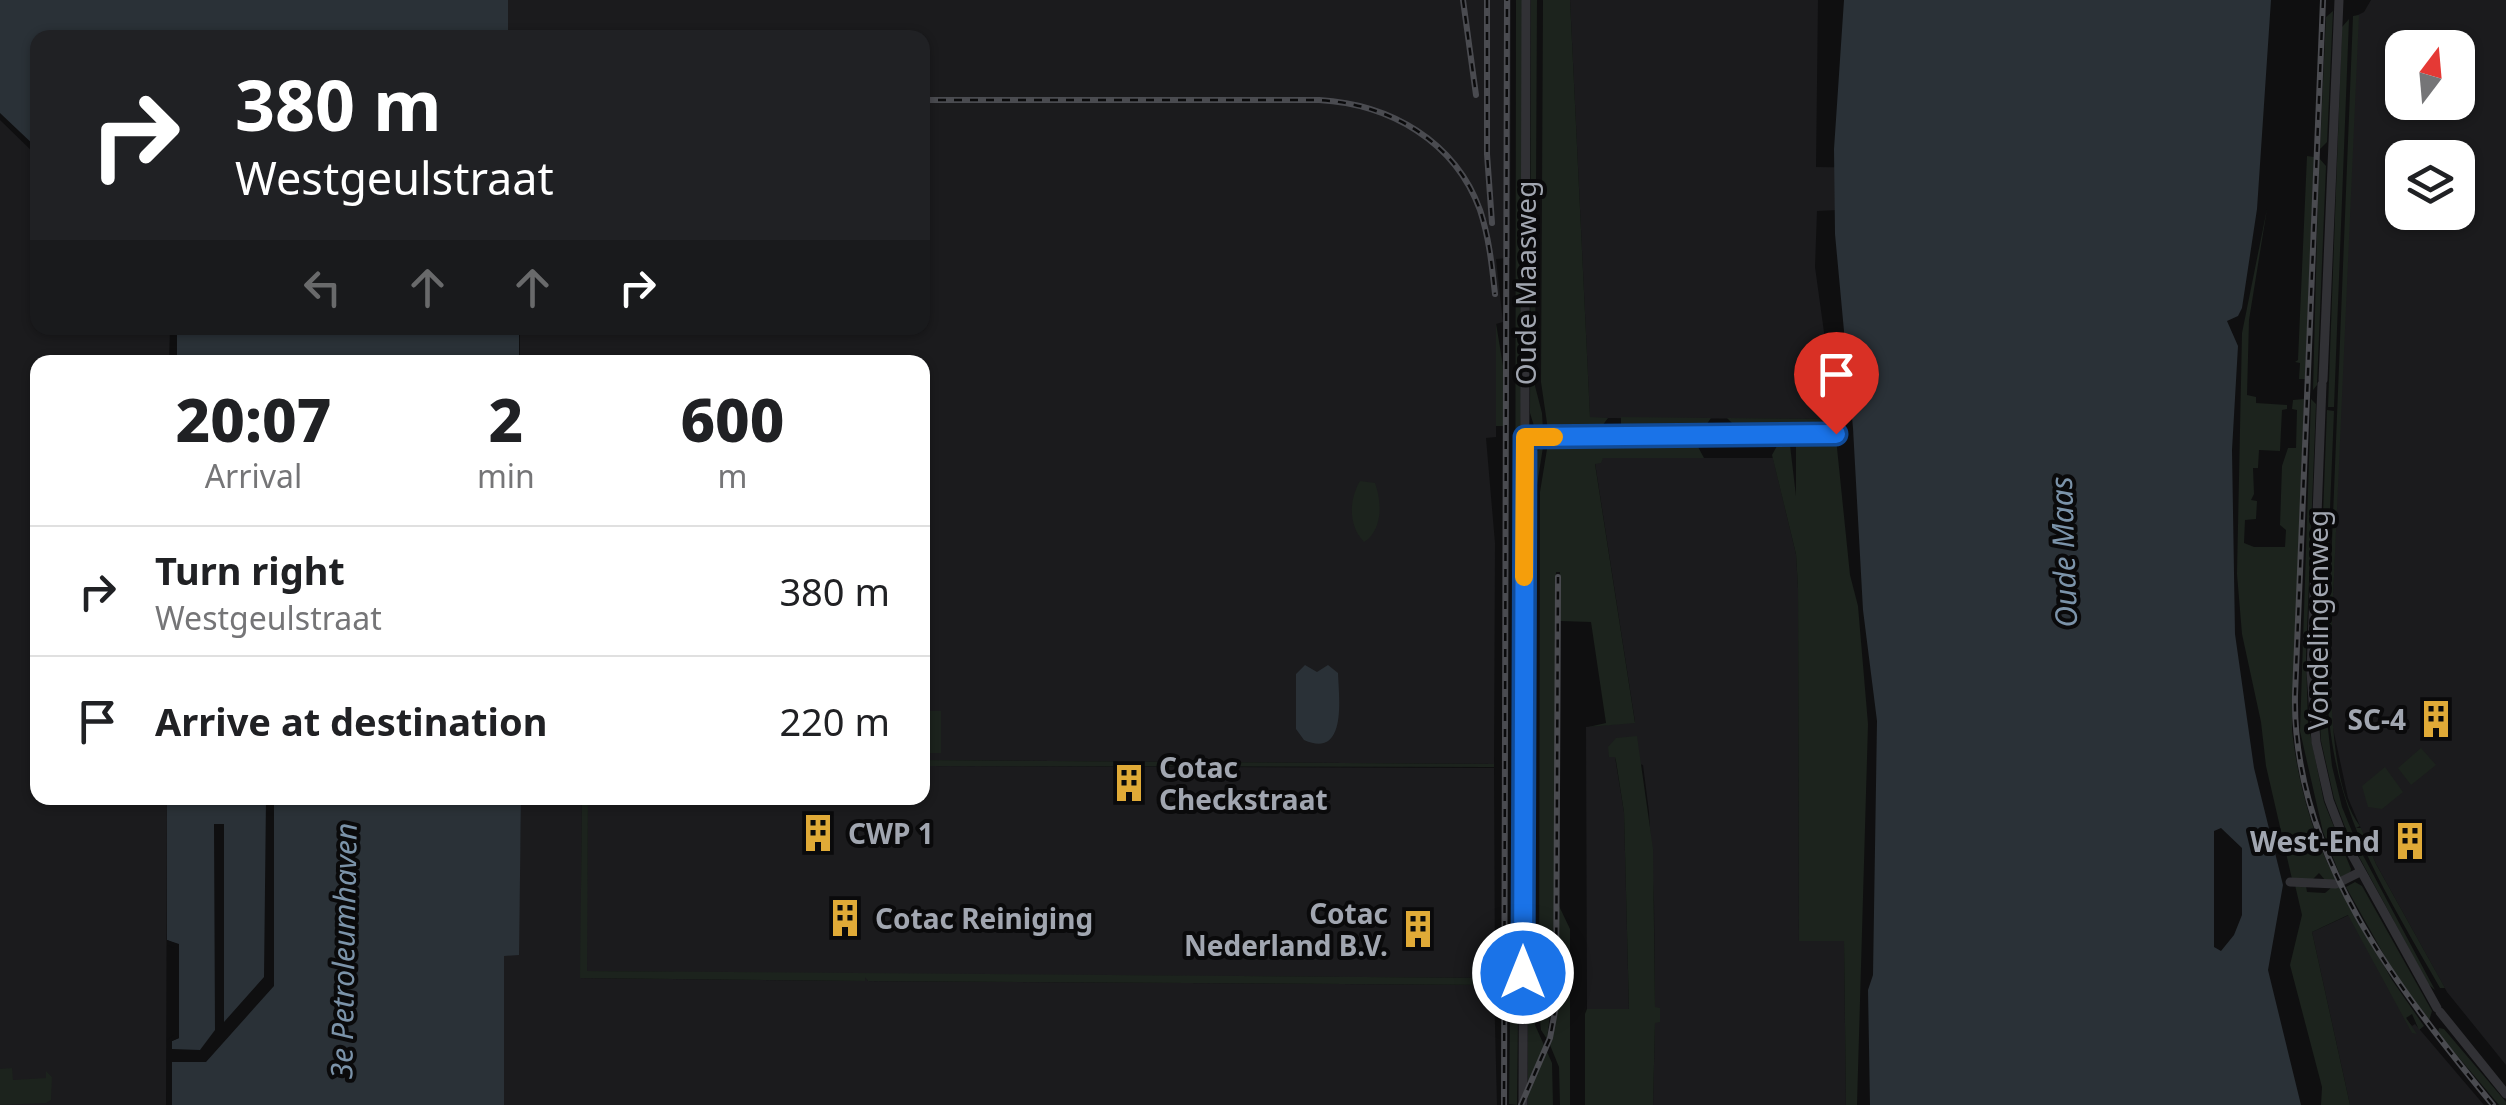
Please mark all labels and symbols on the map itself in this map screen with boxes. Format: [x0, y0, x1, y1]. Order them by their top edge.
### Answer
north arrow [2385, 30, 2475, 120]
street label: Oude Maasweg [1506, 181, 1544, 385]
pin [1794, 332, 1879, 435]
water label: Oude Maas [2040, 476, 2086, 628]
street label: Vondelingenweg [2298, 510, 2336, 730]
building icon: SC-4 [2415, 698, 2457, 740]
place label: SC-4 [2348, 700, 2406, 738]
place label: Cotac Checkstraat [1159, 748, 1328, 818]
building icon: Cotac Checkstraat [1108, 762, 1150, 804]
building icon: CWP 1 [797, 812, 839, 854]
place label: CWP 1 [848, 814, 934, 852]
building icon: West-End [2389, 820, 2431, 862]
water label: 3e Petroleumhaven [320, 822, 366, 1080]
place label: West-End [2250, 822, 2380, 860]
place label: Cotac Nederland B.V. [1184, 894, 1388, 964]
building icon: Cotac Reiniging [824, 897, 866, 939]
place label: Cotac Reiniging [875, 899, 1093, 937]
building icon: Cotac Nederland B.V. [1397, 908, 1439, 950]
position arrow [1471, 921, 1575, 1025]

